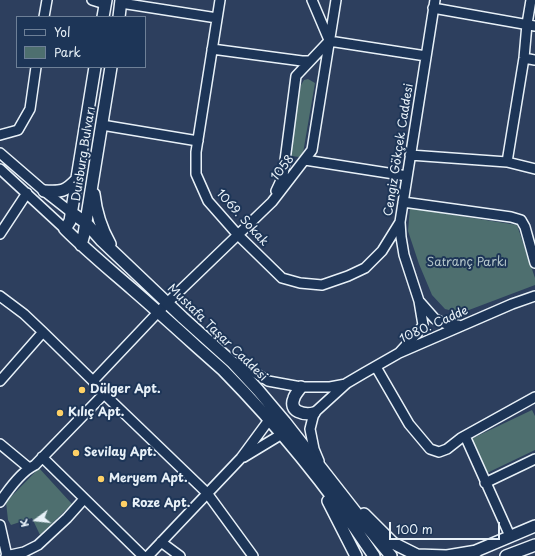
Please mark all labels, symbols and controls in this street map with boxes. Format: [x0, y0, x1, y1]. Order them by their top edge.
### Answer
legend [16, 16, 146, 68]
text: Yol [54, 23, 70, 41]
text: Park [54, 43, 81, 61]
street label: Cengiz Gökçek Caddesi [381, 83, 417, 217]
street label: Duisburg Bulvarı [69, 106, 99, 202]
street label: 1058 [269, 152, 297, 184]
street label: 1069. Sokak [213, 187, 271, 249]
park label: Satranç Parkı [427, 256, 507, 270]
street label: Mustafa Taşar Caddesi [164, 282, 270, 384]
street label: 1080. Cadde [398, 304, 470, 346]
place label: Dülger Apt. [90, 383, 160, 397]
marker: Dülger Apt. [77, 385, 87, 395]
place label: Kılıç Apt. [68, 406, 124, 420]
marker: Kılıç Apt. [55, 408, 65, 418]
place label: Sevilay Apt. [84, 446, 156, 460]
marker: Sevilay Apt. [71, 448, 81, 458]
place label: Meryem Apt. [109, 472, 187, 486]
marker: Meryem Apt. [96, 474, 106, 484]
place label: Roze Apt. [132, 497, 190, 511]
marker: Roze Apt. [119, 499, 129, 509]
north arrow [16, 500, 56, 540]
scale bar [391, 514, 502, 540]
text: K [15, 517, 33, 529]
text: 100 m [396, 520, 433, 538]

